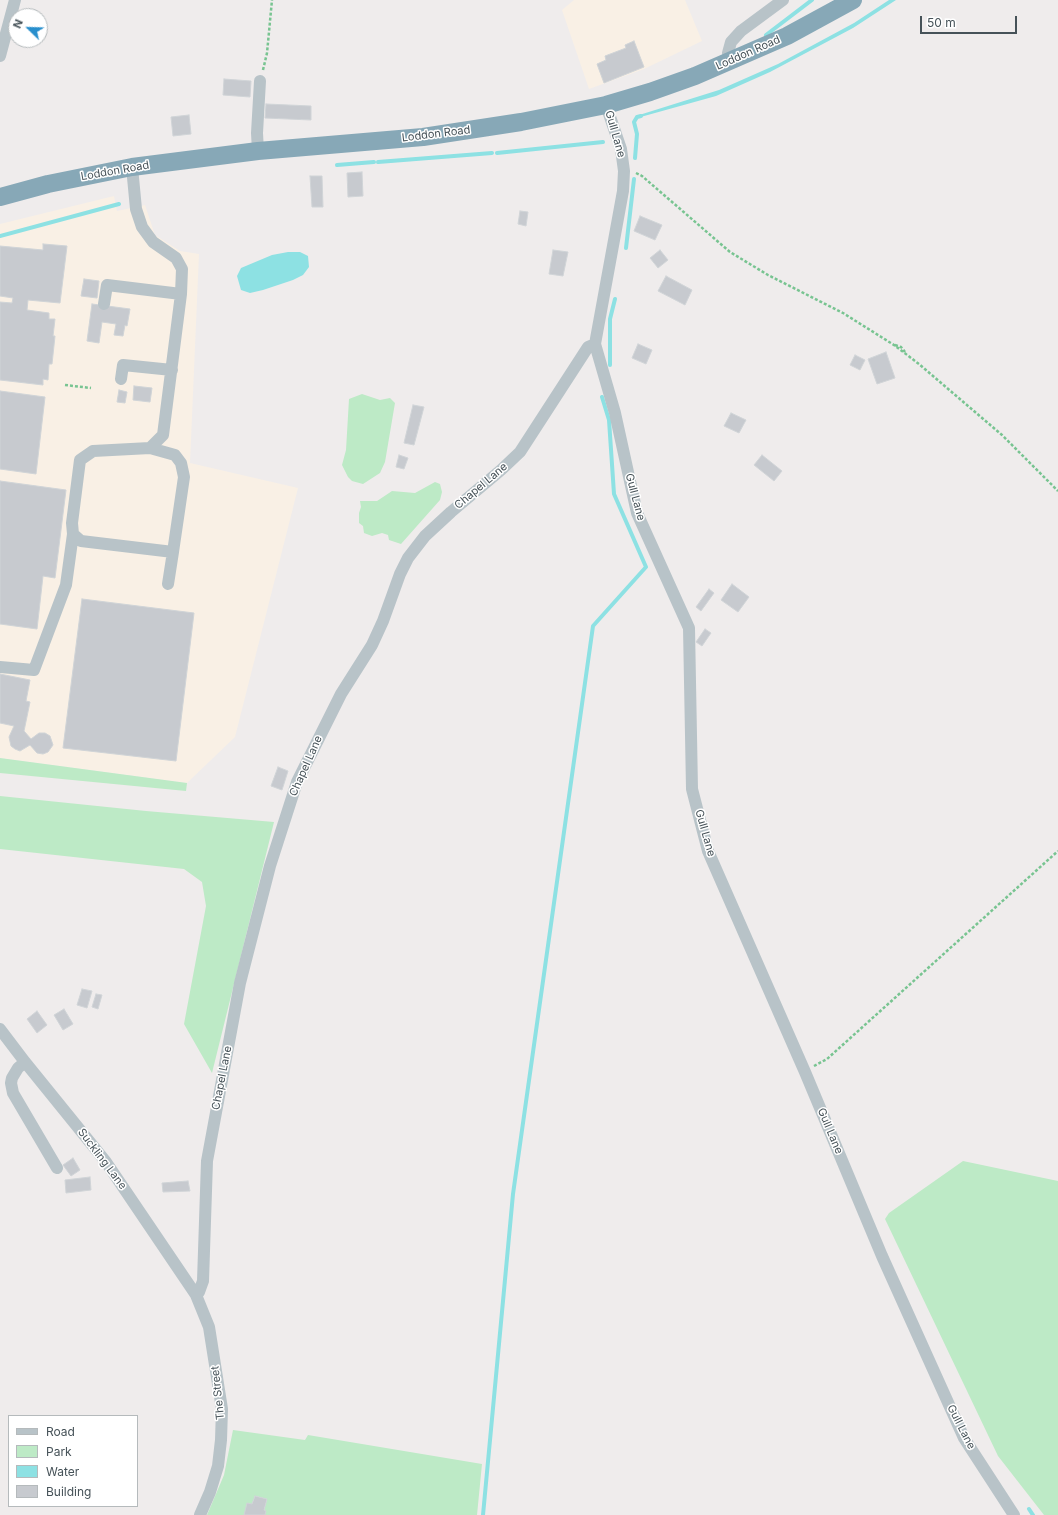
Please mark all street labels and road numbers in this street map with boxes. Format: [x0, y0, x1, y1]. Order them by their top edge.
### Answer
street label: Loddon Road [714, 33, 782, 73]
street label: Gull Lane [602, 109, 628, 159]
street label: Loddon Road [401, 123, 471, 145]
street label: Loddon Road [80, 159, 150, 183]
street label: Chapel Lane [452, 460, 510, 512]
street label: Gull Lane [622, 472, 648, 522]
street label: Chapel Lane [287, 734, 325, 798]
street label: Gull Lane [692, 808, 718, 858]
street label: Chapel Lane [209, 1045, 235, 1111]
street label: Gull Lane [814, 1106, 846, 1156]
street label: Suckling Lane [75, 1126, 129, 1192]
street label: The Street [209, 1365, 227, 1421]
street label: Gull Lane [944, 1402, 978, 1452]

